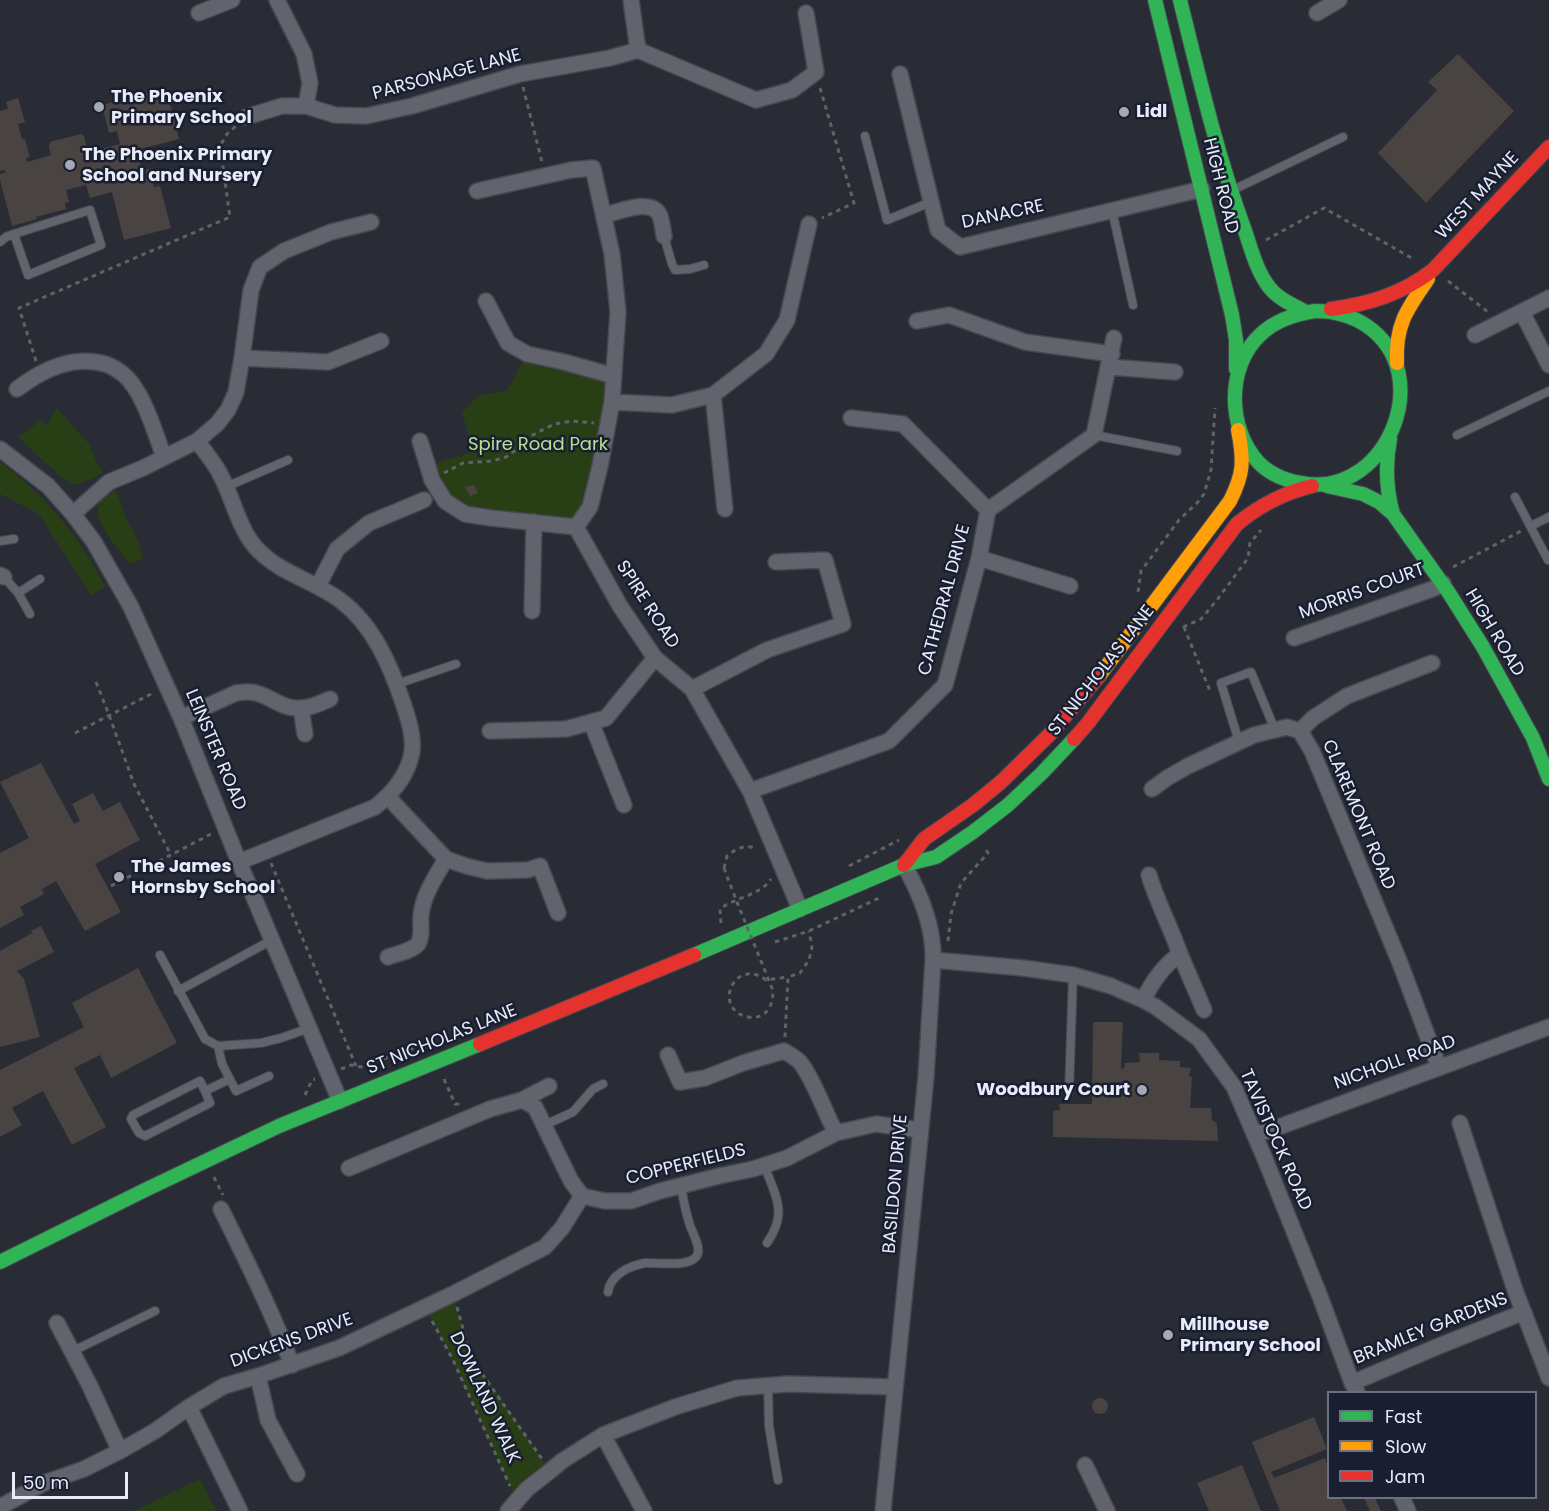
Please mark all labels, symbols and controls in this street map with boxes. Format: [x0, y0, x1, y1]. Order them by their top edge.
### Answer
street label: PARSONAGE LANE [370, 45, 524, 105]
place label: The Phoenix Primary School [111, 86, 252, 128]
marker: The Phoenix Primary School [92, 100, 106, 114]
place label: Lidl [1136, 101, 1167, 123]
marker: Lidl [1117, 105, 1131, 119]
street label: HIGH ROAD [1198, 136, 1242, 236]
place label: The Phoenix Primary School and Nursery [82, 144, 272, 186]
street label: WEST MAYNE [1432, 148, 1524, 244]
marker: The Phoenix Primary School and Nursery [63, 158, 77, 172]
street label: DANACRE [960, 196, 1046, 234]
park label: Spire Road Park [468, 434, 608, 456]
street label: CATHEDRAL DRIVE [914, 522, 976, 678]
street label: SPIRE ROAD [611, 557, 683, 653]
street label: MORRIS COURT [1296, 559, 1428, 625]
street label: HIGH ROAD [1459, 585, 1529, 681]
street label: ST NICHOLAS LANE [1044, 601, 1160, 741]
street label: LEINSTER ROAD [180, 686, 250, 814]
street label: CLAREMONT ROAD [1317, 737, 1399, 893]
place label: The James Hornsby School [131, 856, 275, 898]
marker: The James Hornsby School [112, 870, 126, 884]
street label: ST NICHOLAS LANE [364, 1000, 520, 1080]
street label: NICHOLL ROAD [1331, 1031, 1459, 1095]
street label: TAVISTOCK ROAD [1234, 1066, 1316, 1214]
place label: Woodbury Court [976, 1079, 1130, 1101]
marker: Woodbury Court [1135, 1083, 1149, 1097]
street label: BASILDON DRIVE [879, 1113, 913, 1255]
street label: COPPERFIELDS [624, 1140, 748, 1190]
street label: BRAMLEY GARDENS [1351, 1288, 1511, 1370]
street label: DICKENS DRIVE [228, 1309, 356, 1373]
place label: Millhouse Primary School [1180, 1314, 1321, 1356]
marker: Millhouse Primary School [1161, 1328, 1175, 1342]
street label: DOWLAND WALK [444, 1329, 524, 1467]
legend [1327, 1391, 1537, 1499]
text: Fast [1385, 1404, 1422, 1429]
text: Slow [1385, 1434, 1426, 1459]
scale bar [15, 1460, 130, 1498]
text: Jam [1385, 1464, 1425, 1489]
text: 50 m [23, 1470, 69, 1495]

